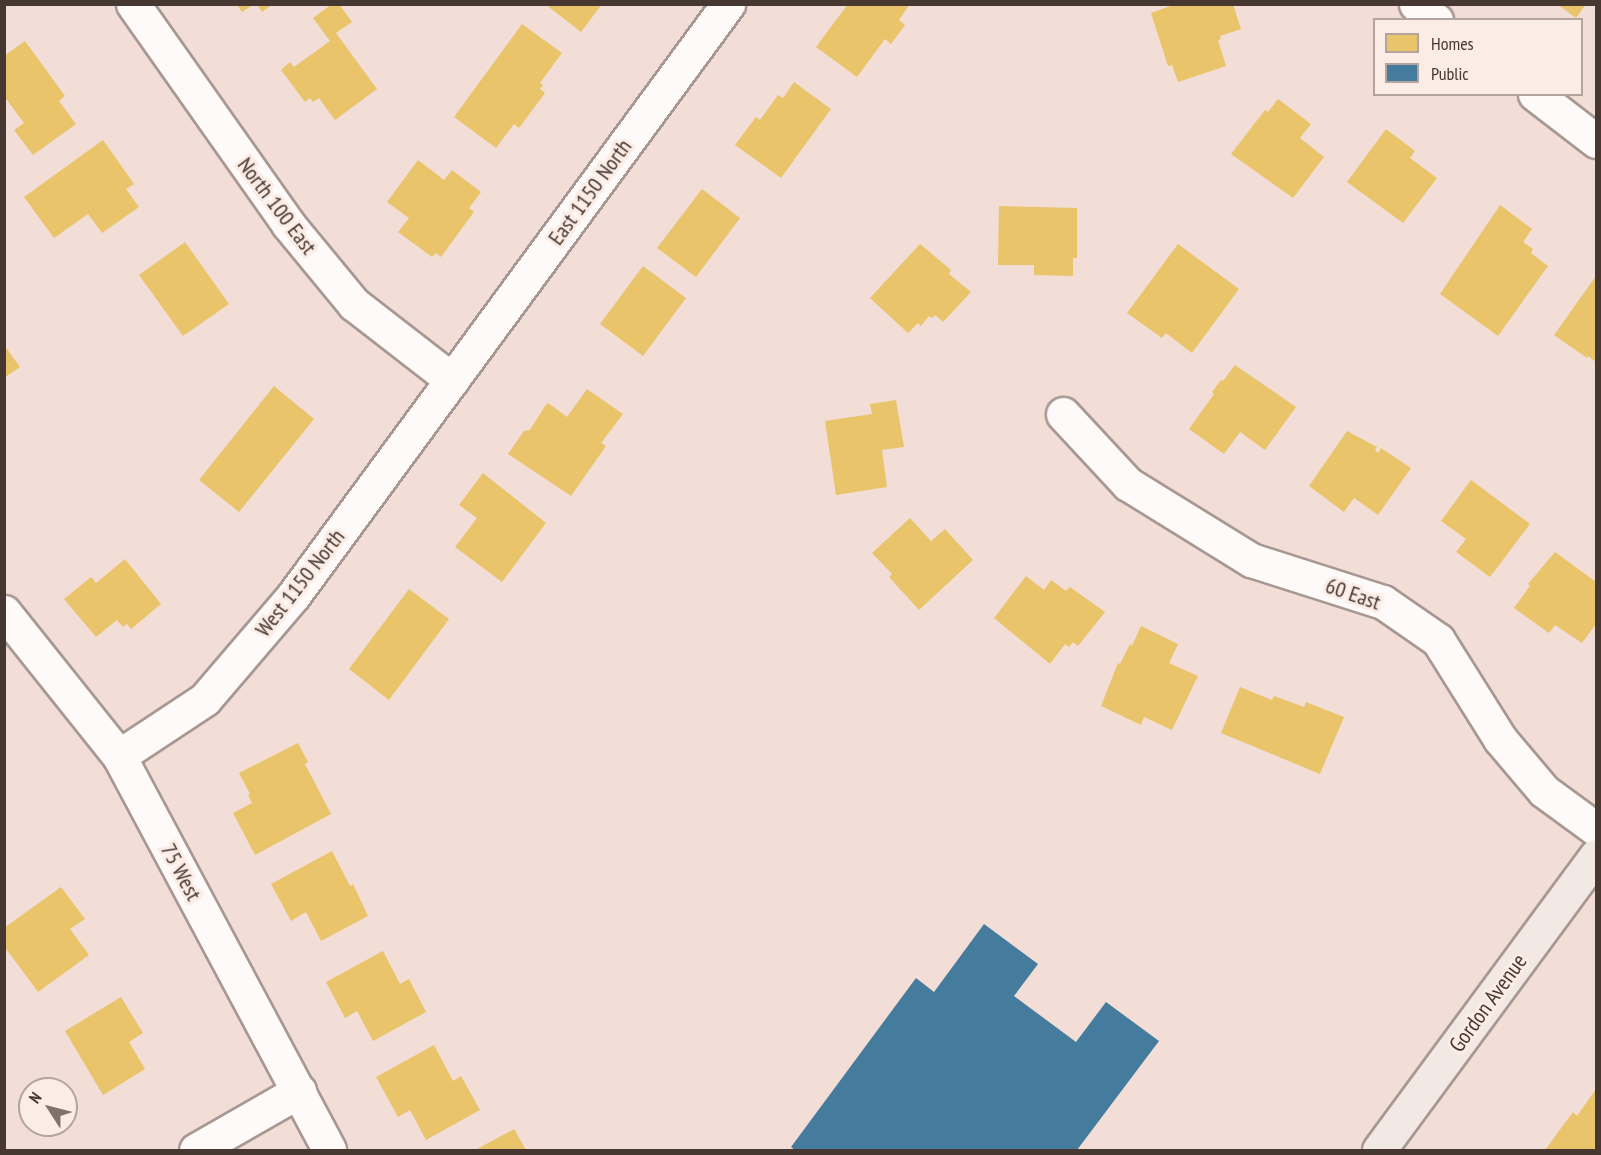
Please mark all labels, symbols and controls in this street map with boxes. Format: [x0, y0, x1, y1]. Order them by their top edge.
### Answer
legend [1373, 18, 1583, 96]
text: Homes [1431, 32, 1474, 55]
text: Public [1431, 62, 1469, 85]
street label: East 1150 North [543, 134, 637, 250]
street label: North 100 East [232, 152, 322, 260]
street label: West 1150 North [250, 524, 350, 642]
street label: 60 East [1322, 572, 1384, 616]
street label: 75 West [155, 839, 207, 905]
street label: Gordon Avenue [1443, 949, 1533, 1057]
north arrow [18, 1077, 78, 1137]
text: N [24, 1088, 46, 1107]

